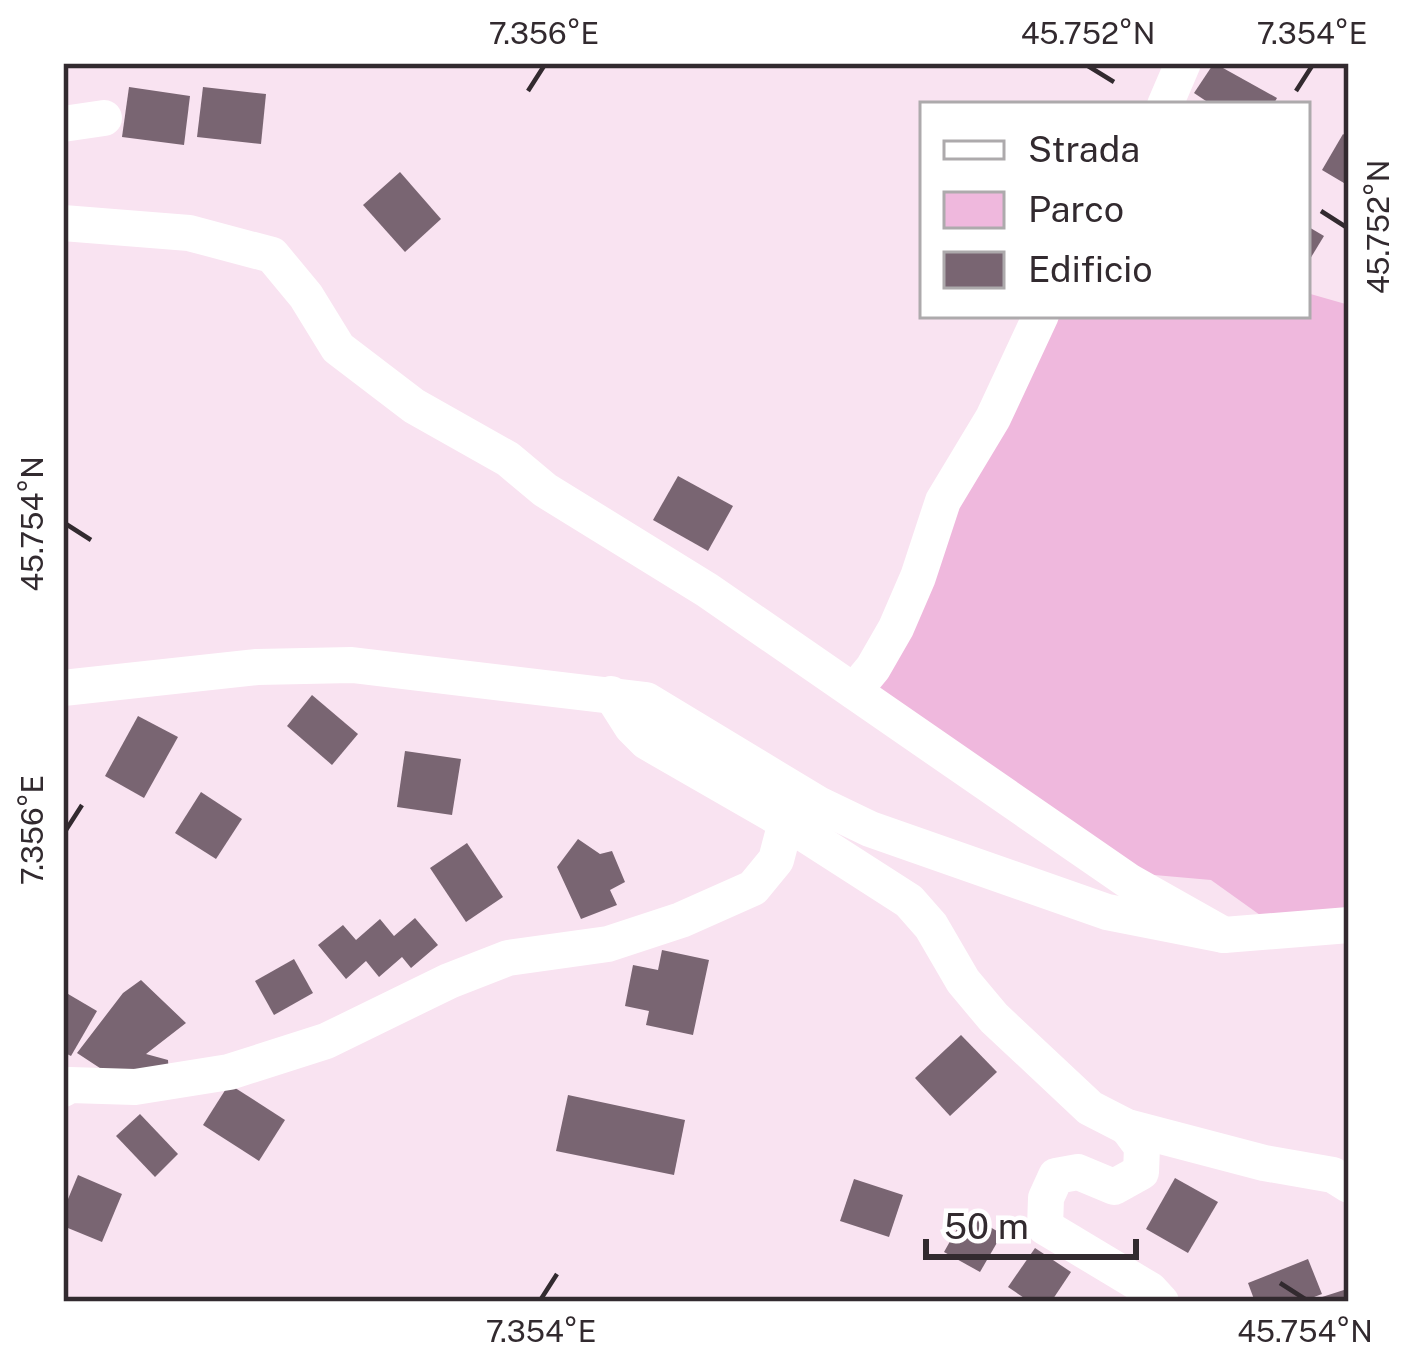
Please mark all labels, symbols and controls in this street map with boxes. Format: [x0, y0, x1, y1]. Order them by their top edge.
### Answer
text: 7.356°E [489, 15, 599, 51]
text: 45.752°N [1021, 15, 1155, 51]
text: 7.354°E [1257, 15, 1367, 51]
legend [920, 102, 1310, 318]
text: Strada [1028, 128, 1140, 170]
text: 45.752°N [1360, 160, 1396, 294]
text: Parco [1028, 188, 1124, 230]
text: Edificio [1028, 248, 1153, 290]
text: 45.754°N [14, 456, 50, 592]
text: 7.356°E [14, 775, 50, 885]
scale bar [926, 1185, 1136, 1259]
text: 50 m [944, 1205, 1029, 1247]
text: 7.354°E [486, 1313, 596, 1349]
text: 45.754°N [1237, 1313, 1373, 1349]

